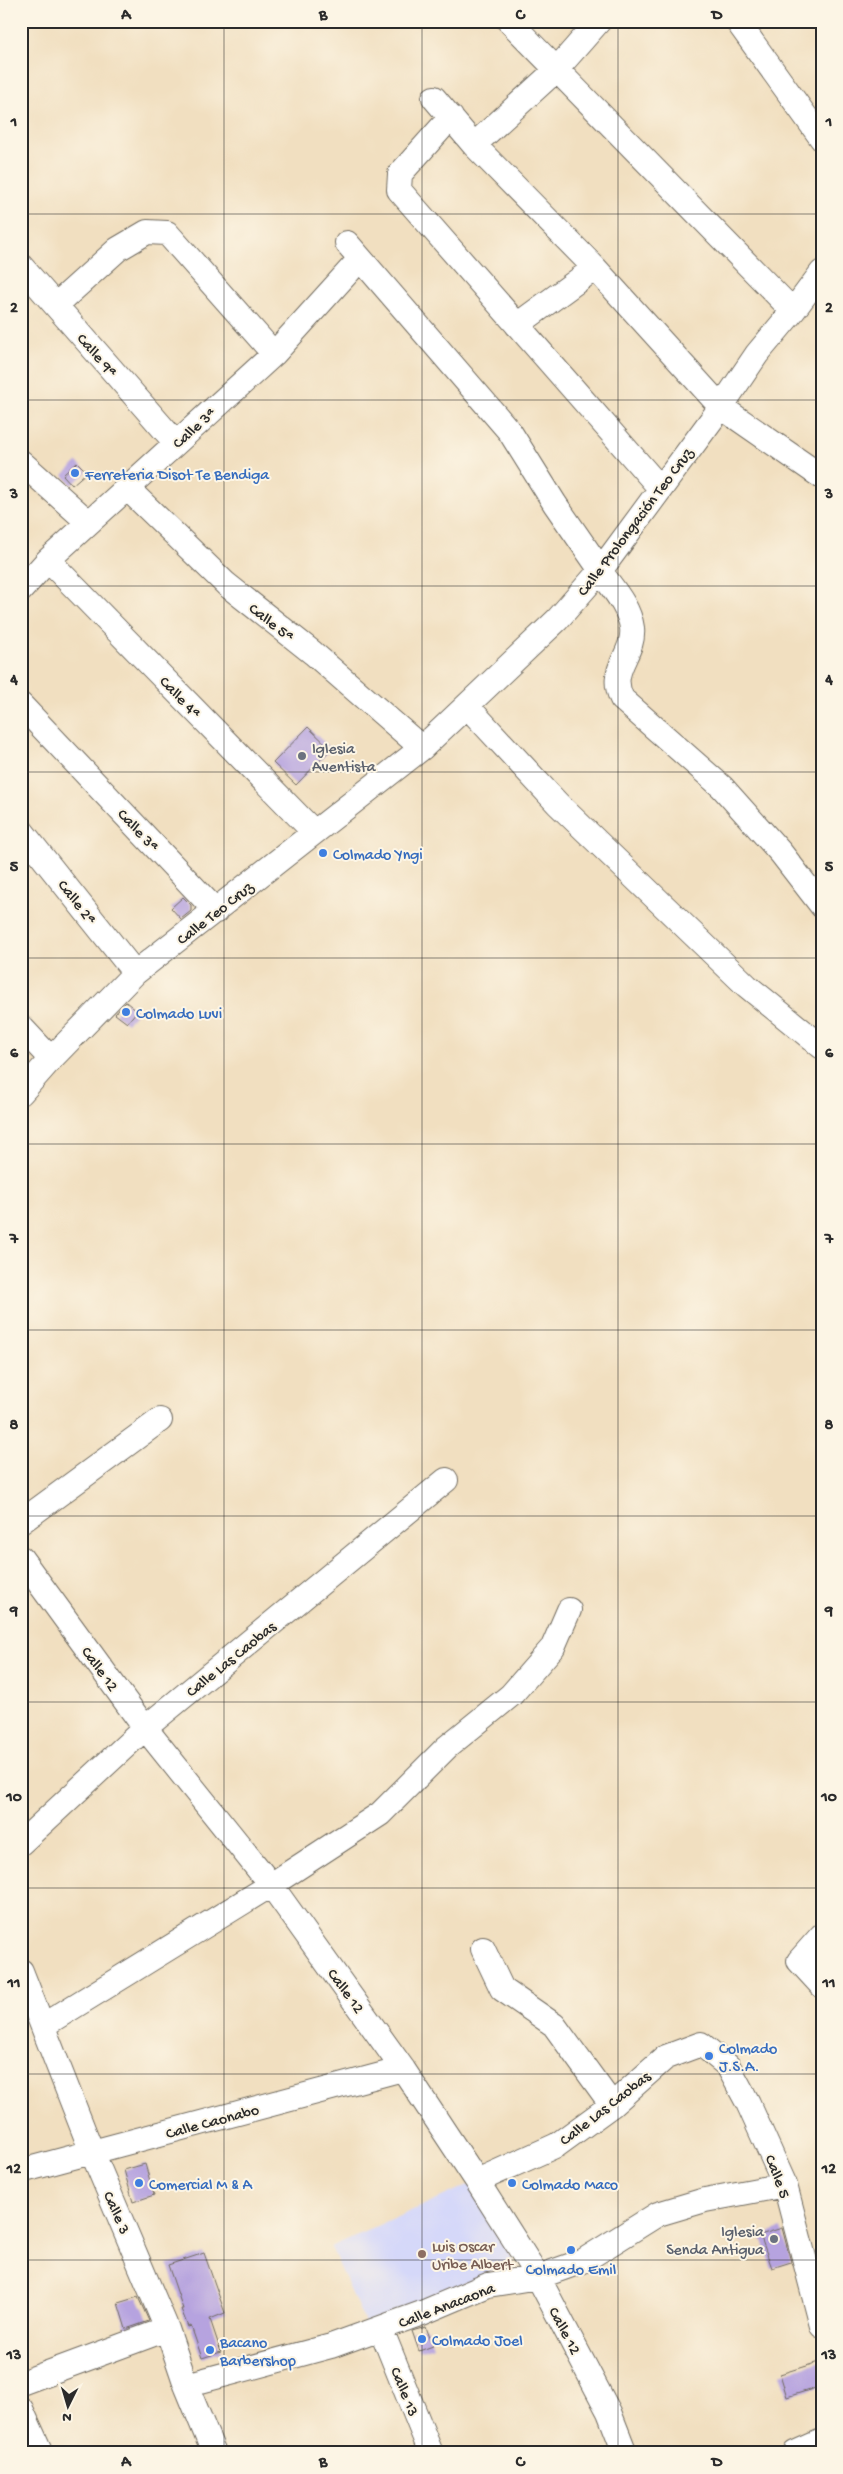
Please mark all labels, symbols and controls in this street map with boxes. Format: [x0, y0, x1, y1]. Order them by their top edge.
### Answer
text: A [120, 7, 132, 26]
text: B [318, 7, 328, 26]
text: C [515, 7, 526, 26]
text: D [710, 7, 723, 26]
text: 1 [10, 114, 17, 133]
text: 1 [825, 114, 832, 133]
text: 2 [10, 300, 18, 319]
text: 2 [825, 300, 833, 319]
street label: Calle 9ª [71, 331, 120, 383]
street label: Calle 3ª [170, 404, 222, 454]
street label: Calle Prolongación Teo Cruz [575, 444, 699, 601]
marker: Ferreteria Disot Te Bendiga [69, 467, 81, 479]
place label: Ferreteria Disot Te Bendiga [84, 467, 270, 486]
text: 3 [9, 486, 18, 505]
text: 3 [824, 486, 833, 505]
street label: Calle 5ª [244, 600, 297, 648]
text: 4 [9, 672, 18, 691]
text: 4 [824, 672, 833, 691]
street label: Calle 4ª [154, 673, 204, 724]
place label: Iglesia Aventista [312, 741, 377, 778]
marker: Iglesia Aventista [296, 750, 308, 762]
street label: Calle 3ª [112, 806, 162, 858]
marker: Colmado Yngi [317, 847, 329, 859]
place label: Colmado Yngi [333, 847, 423, 866]
text: 5 [10, 859, 19, 878]
text: 5 [825, 859, 834, 878]
street label: Calle 2ª [52, 877, 99, 930]
street label: Calle Teo Cruz [174, 878, 259, 951]
marker: Colmado Luvi [120, 1006, 132, 1018]
place label: Colmado Luvi [136, 1006, 222, 1025]
text: 6 [10, 1045, 19, 1064]
text: 6 [825, 1045, 834, 1064]
text: 7 [9, 1231, 19, 1250]
text: 7 [824, 1231, 834, 1250]
text: 8 [10, 1417, 19, 1436]
text: 8 [825, 1417, 834, 1436]
text: 9 [9, 1603, 18, 1622]
text: 9 [824, 1603, 833, 1622]
street label: Calle Las Caobas [183, 1618, 282, 1703]
street label: Calle 12 [76, 1644, 121, 1696]
text: 10 [5, 1789, 22, 1808]
text: 10 [820, 1789, 837, 1808]
street label: Calle 12 [322, 1966, 367, 2018]
text: 11 [7, 1975, 20, 1994]
text: 11 [822, 1975, 835, 1994]
place label: Colmado J.S.A. [719, 2041, 777, 2078]
marker: Colmado J.S.A. [703, 2050, 715, 2062]
street label: Calle Las Caobas [557, 2068, 656, 2151]
street label: Calle Caonabo [164, 2102, 262, 2145]
street label: Calle 5 [759, 2153, 793, 2202]
text: 12 [6, 2161, 21, 2180]
text: 12 [821, 2161, 836, 2180]
marker: Comercial M & A [133, 2177, 145, 2189]
place label: Comercial M & A [149, 2177, 253, 2196]
marker: Colmado Maco [506, 2177, 518, 2189]
place label: Colmado Maco [522, 2177, 618, 2196]
street label: Calle 3 [97, 2189, 133, 2238]
place label: Iglesia Senda Antigua [666, 2224, 765, 2261]
marker: Iglesia Senda Antigua [768, 2233, 780, 2245]
place label: Luis Oscar Uribe Albert [432, 2239, 514, 2276]
marker: Colmado Emil [565, 2244, 577, 2256]
marker: Luis Oscar Uribe Albert [416, 2248, 428, 2260]
place label: Colmado Emil [526, 2262, 616, 2281]
street label: Calle Anacaona [396, 2280, 499, 2334]
street label: Calle 12 [543, 2305, 583, 2359]
marker: Colmado Joel [416, 2333, 428, 2345]
place label: Colmado Joel [432, 2333, 523, 2352]
place label: Bacano Barbershop [219, 2335, 296, 2372]
marker: Bacano Barbershop [204, 2344, 216, 2356]
text: 13 [6, 2347, 21, 2366]
text: 13 [821, 2347, 836, 2366]
street label: Calle 13 [384, 2365, 421, 2420]
north arrow [42, 2382, 92, 2432]
text: N [62, 2408, 72, 2425]
text: A [120, 2454, 132, 2473]
text: B [318, 2454, 328, 2473]
text: C [515, 2454, 526, 2473]
text: D [710, 2454, 723, 2473]

